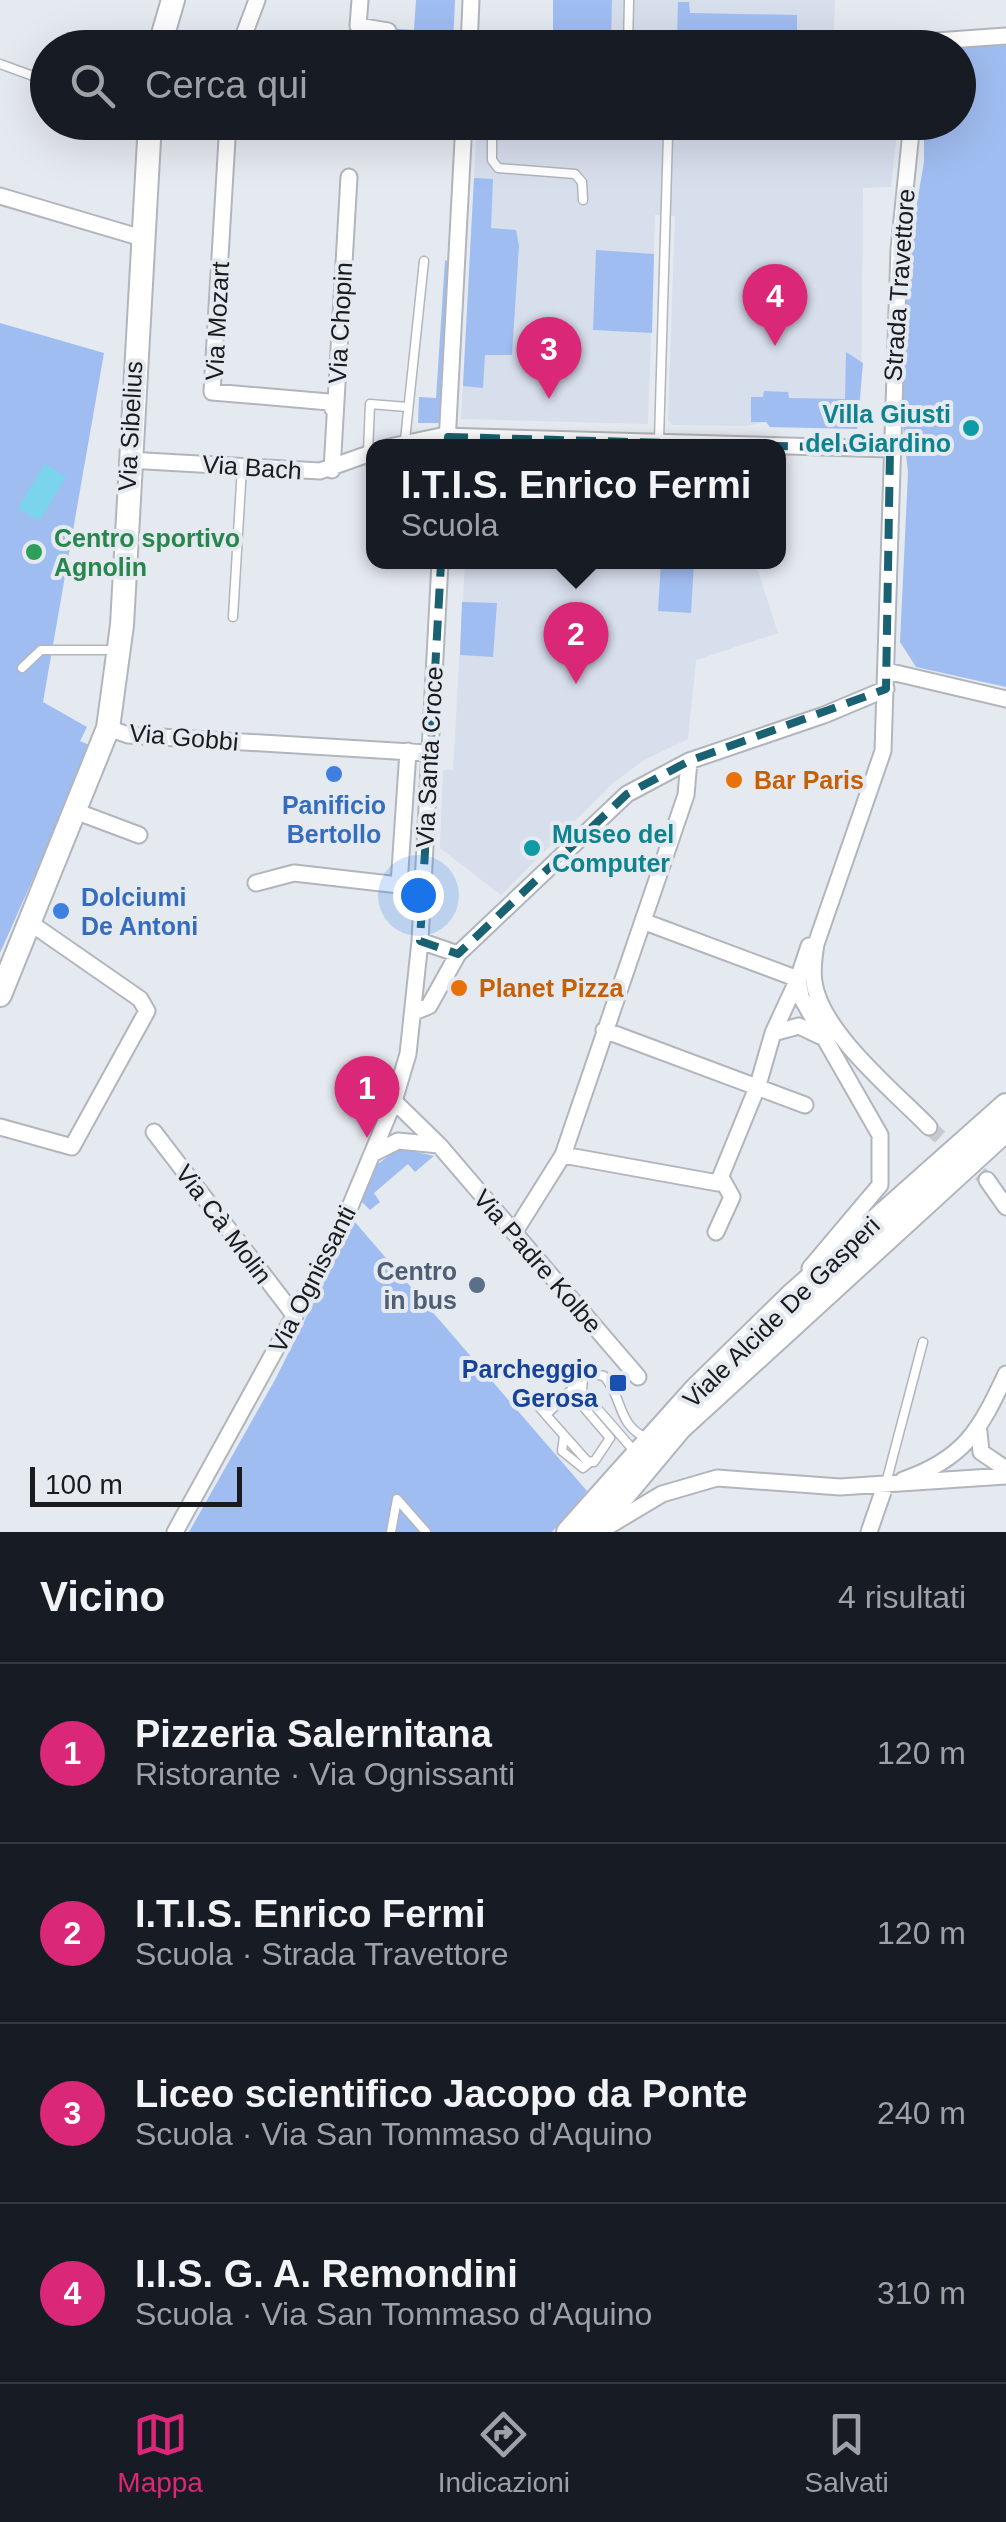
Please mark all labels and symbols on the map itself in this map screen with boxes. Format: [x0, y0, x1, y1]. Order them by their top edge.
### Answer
street label: Strada Travettore [878, 188, 920, 382]
street label: Via Mozart [200, 261, 234, 381]
street label: Via Chopin [323, 261, 357, 385]
pin: 4 [742, 264, 808, 346]
pin: 3 [516, 316, 582, 399]
street label: Via Sibelius [113, 360, 147, 492]
place label: Villa Giusti del Giardino [805, 400, 951, 457]
marker: Villa Giusti del Giardino [960, 417, 982, 439]
street label: Via Bach [201, 450, 303, 484]
place label: Centro sportivo Agnolin [54, 524, 240, 581]
marker: Centro sportivo Agnolin [23, 541, 45, 563]
pin: 2 [544, 602, 608, 684]
street label: Via Santa Croce [410, 666, 448, 848]
street label: Via Gobbi [128, 718, 240, 756]
marker: Panificio Bertollo [323, 763, 345, 785]
place label: Bar Paris [754, 766, 864, 794]
marker: Bar Paris [723, 769, 745, 791]
place label: Panificio Bertollo [282, 791, 386, 848]
place label: Museo del Computer [552, 820, 674, 877]
marker: Museo del Computer [521, 837, 543, 859]
your location [393, 870, 444, 921]
place label: Dolciumi De Antoni [81, 883, 198, 940]
marker: Dolciumi De Antoni [50, 900, 72, 922]
place label: Planet Pizza [479, 974, 625, 1002]
marker: Planet Pizza [448, 977, 470, 999]
pin: 1 [334, 1056, 400, 1138]
street label: Via Cà Molin [170, 1159, 278, 1289]
street label: Via Padre Kolbe [468, 1184, 608, 1338]
street label: Via Ognissanti [263, 1201, 361, 1357]
street label: Viale Alcide De Gasperi [677, 1211, 885, 1413]
place label: Centro in bus [376, 1257, 457, 1314]
marker: Centro in bus [466, 1274, 488, 1296]
place label: Parcheggio Gerosa [462, 1355, 599, 1412]
marker: Parcheggio Gerosa [607, 1372, 629, 1394]
scale bar [30, 1462, 242, 1506]

